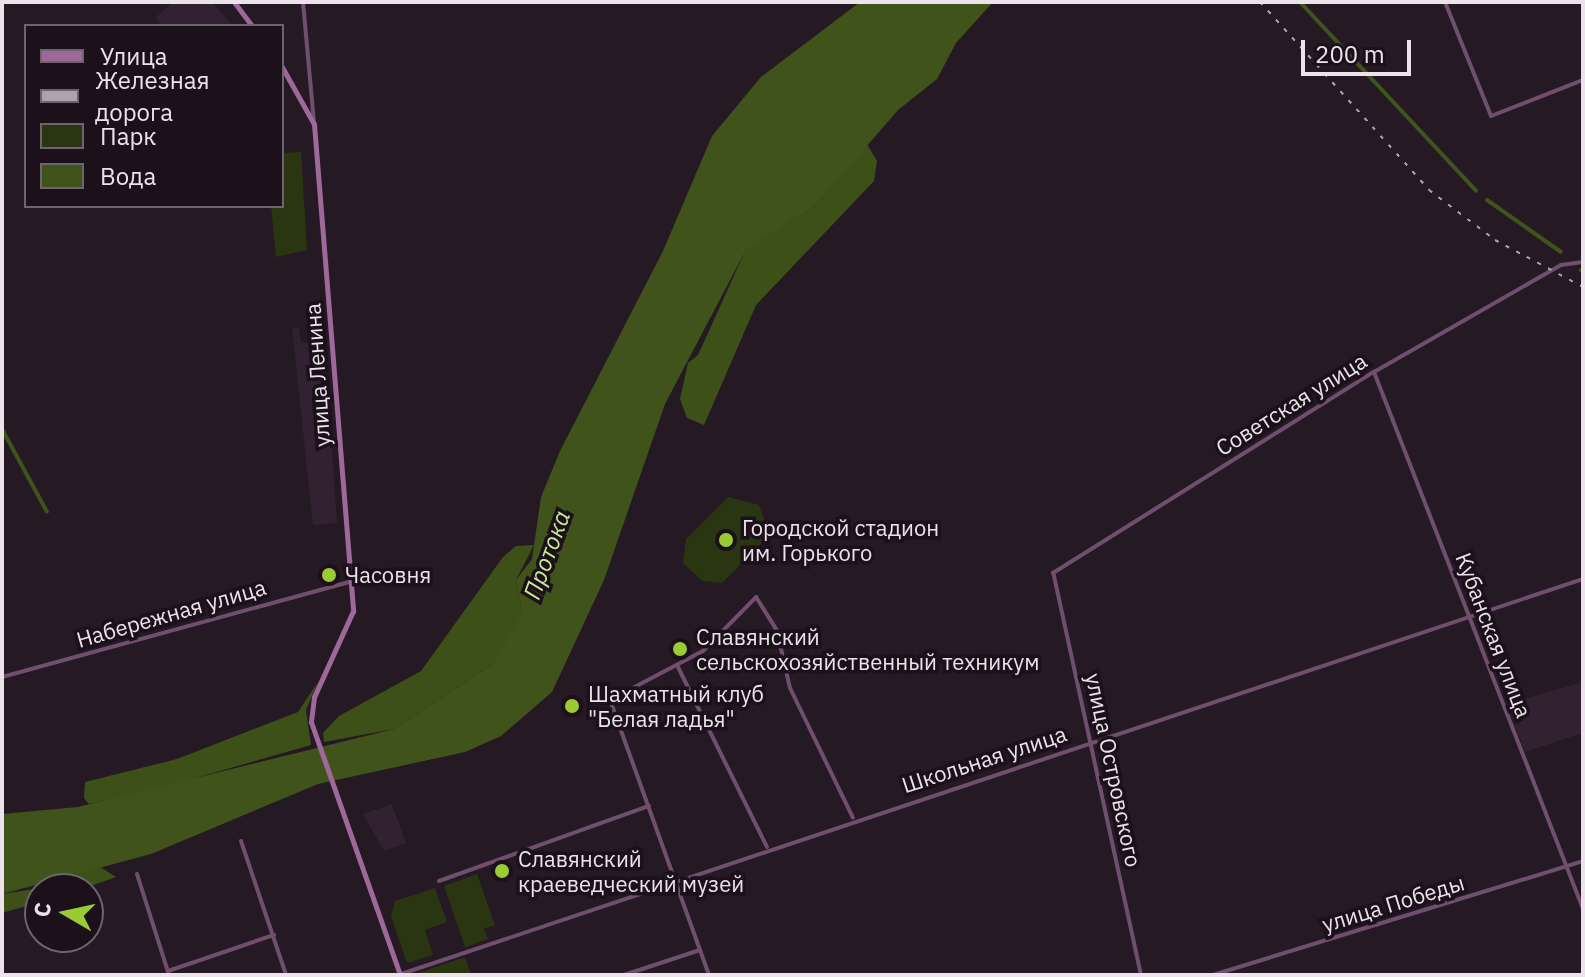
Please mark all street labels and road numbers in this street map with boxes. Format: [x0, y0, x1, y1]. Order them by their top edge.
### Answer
street label: улица Ленина [299, 302, 335, 448]
street label: Советская улица [1211, 347, 1371, 461]
street label: Кубанская улица [1450, 549, 1538, 721]
street label: Набережная улица [73, 573, 269, 653]
street label: улица Островского [1081, 671, 1147, 869]
street label: Школьная улица [898, 720, 1070, 798]
street label: улица Победы [1319, 869, 1467, 937]

